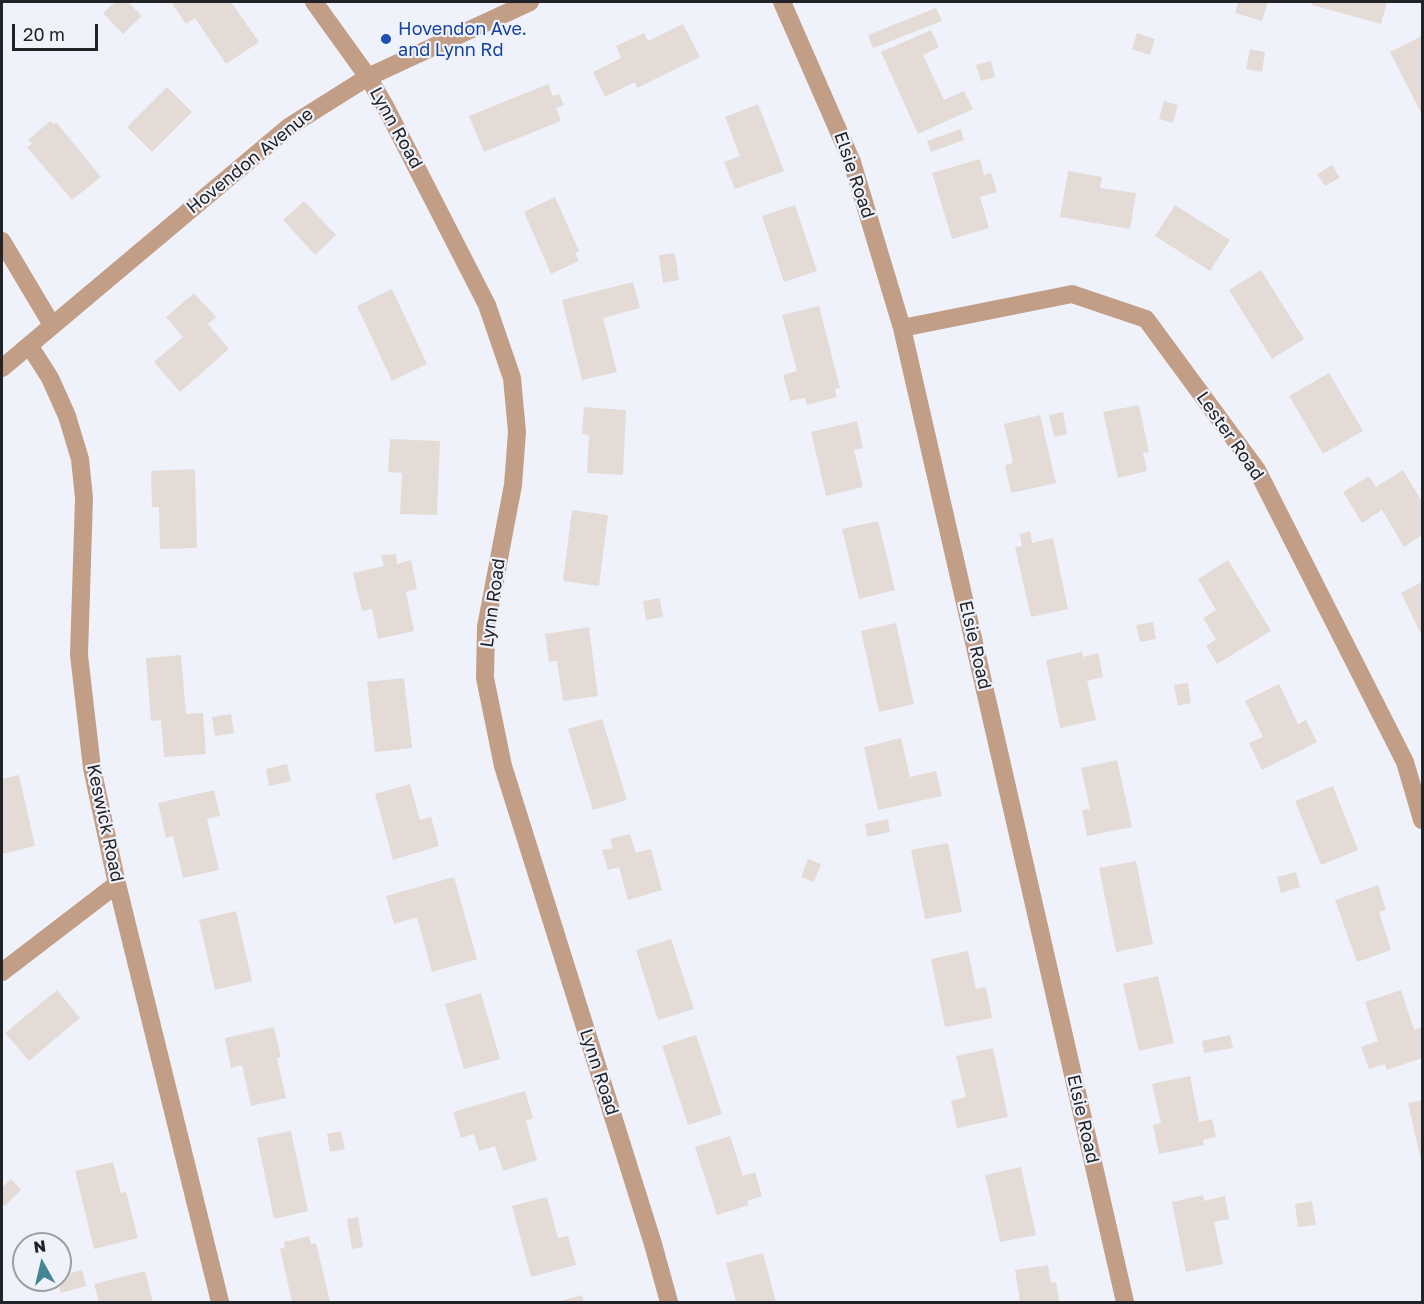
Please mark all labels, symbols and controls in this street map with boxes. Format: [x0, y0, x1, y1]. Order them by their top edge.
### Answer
scale bar [15, 12, 100, 50]
place label: Hovendon Ave. and Lynn Rd [398, 18, 527, 60]
text: 20 m [23, 23, 65, 45]
marker: Hovendon Ave. and Lynn Rd [379, 32, 393, 46]
street label: Lynn Road [365, 84, 427, 172]
street label: Hovendon Avenue [182, 103, 318, 219]
street label: Elsie Road [829, 129, 879, 221]
street label: Lester Road [1192, 387, 1268, 485]
street label: Lynn Road [476, 557, 510, 649]
street label: Elsie Road [954, 599, 996, 691]
street label: Keswick Road [82, 762, 128, 884]
street label: Lynn Road [575, 1026, 623, 1118]
street label: Elsie Road [1062, 1073, 1104, 1165]
north arrow [12, 1232, 72, 1292]
text: N [32, 1235, 47, 1257]

